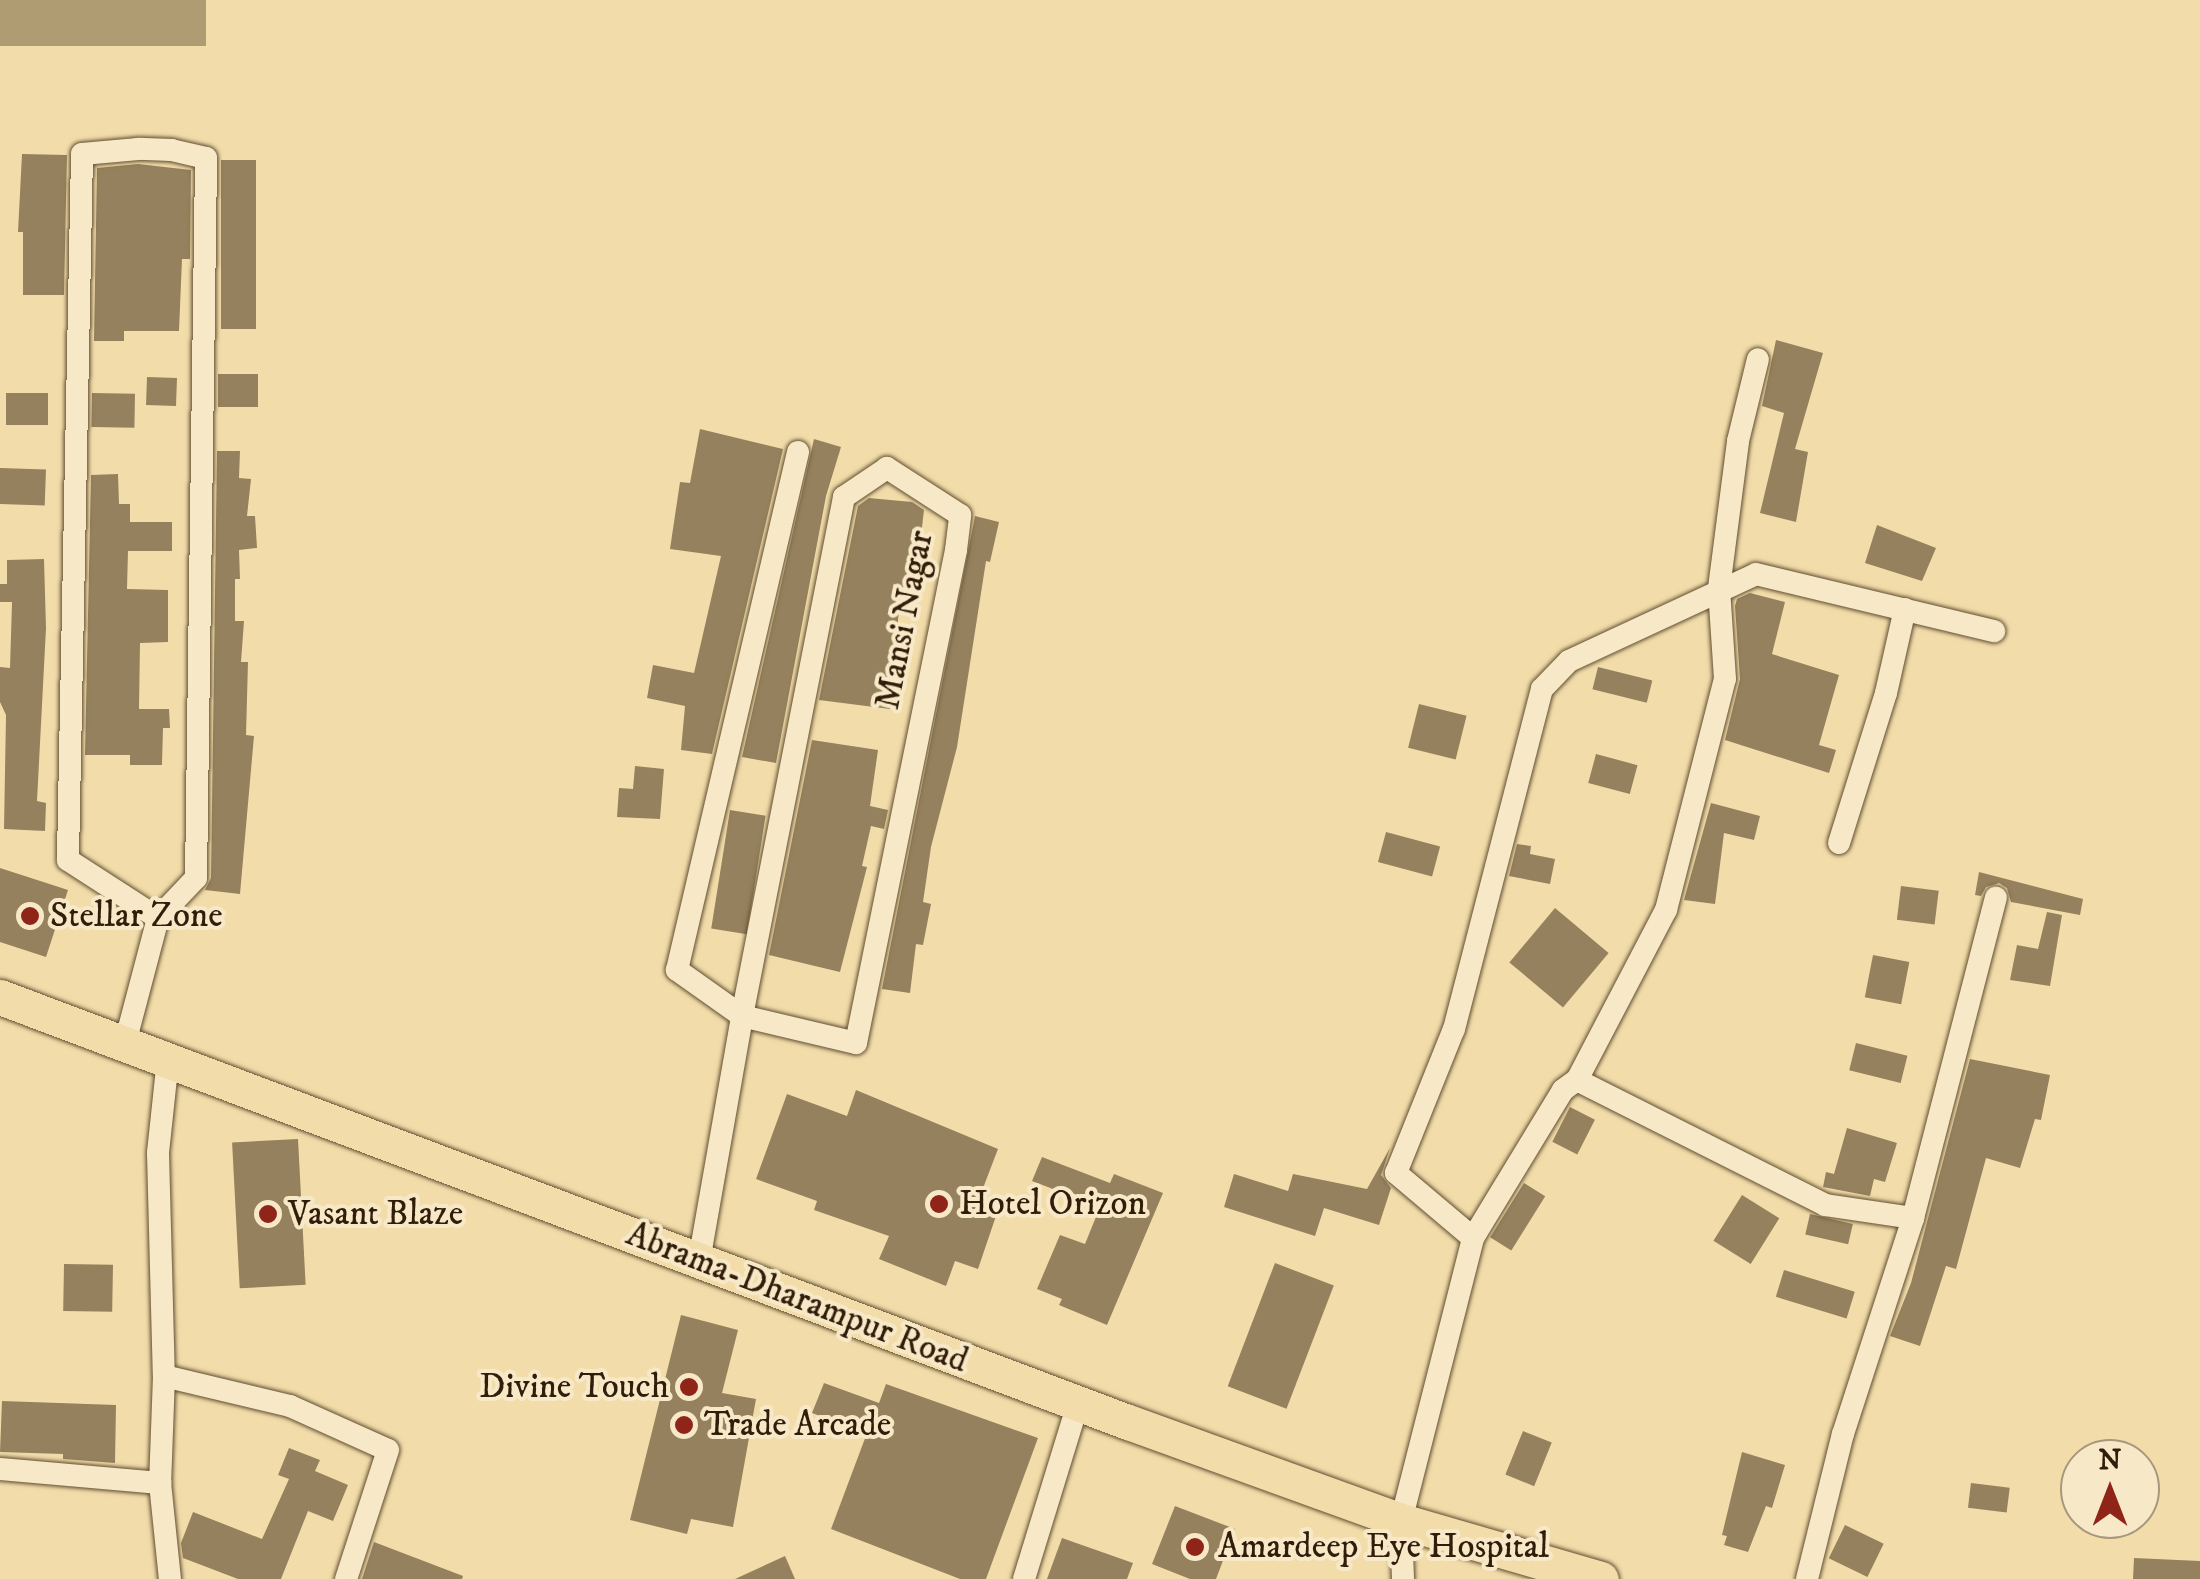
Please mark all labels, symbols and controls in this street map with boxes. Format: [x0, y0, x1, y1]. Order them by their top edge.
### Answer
street label: Mansi Nagar [867, 527, 943, 713]
place label: Stellar Zone [50, 895, 223, 937]
marker: Stellar Zone [19, 905, 41, 927]
place label: Hotel Orizon [959, 1183, 1146, 1225]
place label: Vasant Blaze [288, 1193, 463, 1235]
marker: Hotel Orizon [928, 1193, 950, 1215]
marker: Vasant Blaze [257, 1203, 279, 1225]
street label: Abrama-Dharampur Road [620, 1213, 974, 1383]
place label: Divine Touch [479, 1366, 669, 1408]
marker: Divine Touch [678, 1376, 700, 1398]
place label: Trade Arcade [704, 1404, 891, 1446]
marker: Trade Arcade [673, 1414, 695, 1436]
north arrow [2060, 1439, 2160, 1539]
text: N [2099, 1443, 2121, 1478]
place label: Amardeep Eye Hospital [1218, 1526, 1549, 1568]
marker: Amardeep Eye Hospital [1182, 1534, 1208, 1560]

